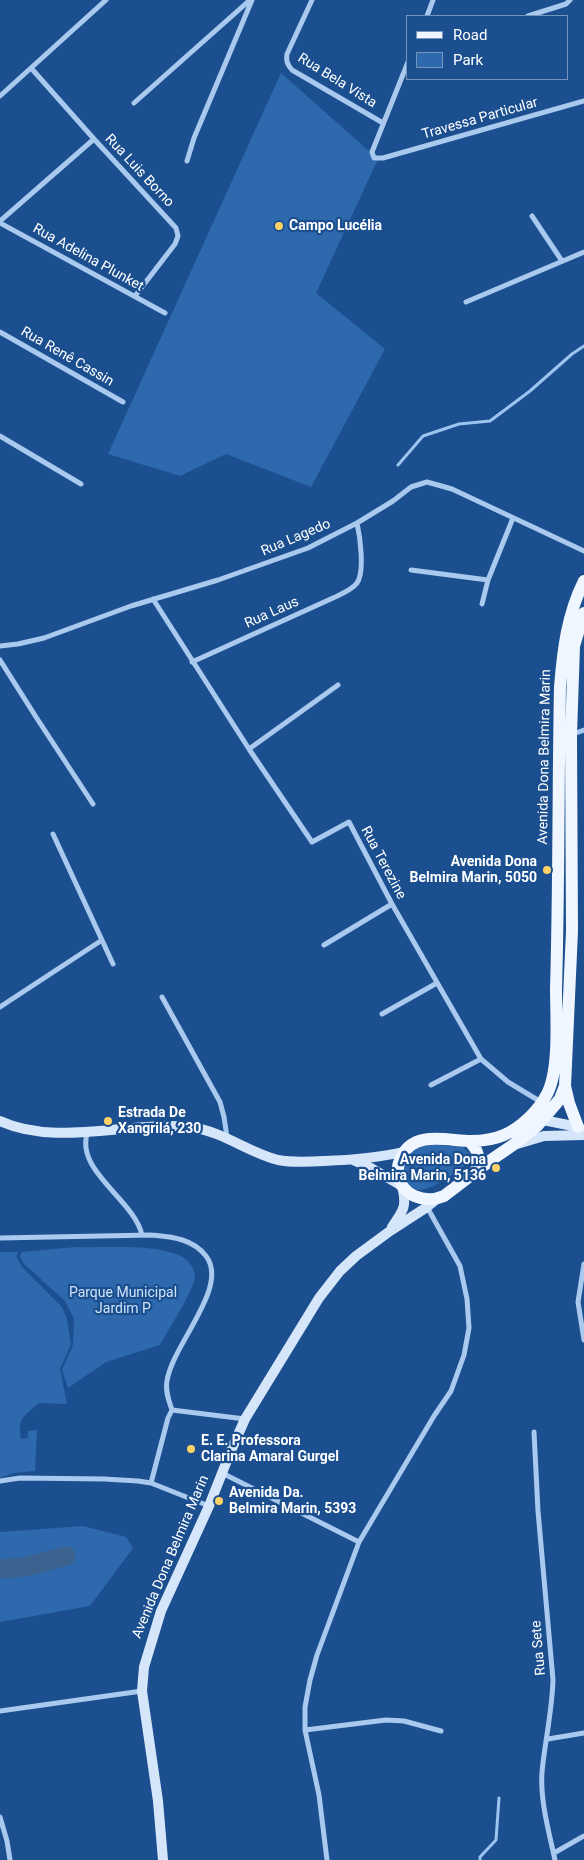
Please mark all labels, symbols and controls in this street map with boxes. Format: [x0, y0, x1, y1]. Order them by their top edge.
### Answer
legend [406, 15, 569, 80]
text: Road [453, 26, 487, 44]
street label: Rua Bela Vista [294, 50, 380, 112]
text: Park [453, 51, 483, 69]
street label: Travessa Particular [420, 94, 540, 144]
street label: Rua Luis Borno [101, 131, 177, 211]
place label: Campo Lucélia [289, 218, 382, 234]
marker: Campo Lucélia [273, 220, 285, 232]
street label: Rua Adelina Plunket [30, 221, 146, 295]
street label: Rua Renê Cassin [18, 324, 116, 390]
street label: Rua Lagedo [259, 516, 333, 560]
street label: Rua Laus [242, 594, 302, 632]
street label: Avenida Dona Belmira Marin [535, 669, 555, 845]
street label: Rua Terezine [357, 824, 409, 902]
place label: Avenida Dona Belmira Marin, 5050 [410, 854, 537, 886]
marker: Avenida Dona Belmira Marin, 5050 [541, 864, 553, 876]
place label: Estrada De Xangrilá, 230 [118, 1105, 201, 1138]
marker: Estrada De Xangrilá, 230 [102, 1115, 114, 1127]
place label: Avenida Dona Belmira Marin, 5136 [359, 1152, 486, 1184]
marker: Avenida Dona Belmira Marin, 5136 [490, 1162, 502, 1174]
park label: Parque Municipal Jardim P [69, 1285, 177, 1318]
place label: E. E. Professora Clarina Amaral Gurgel [201, 1433, 339, 1465]
marker: E. E. Professora Clarina Amaral Gurgel [185, 1443, 197, 1455]
street label: Avenida Dona Belmira Marin [129, 1473, 213, 1641]
place label: Avenida Da. Belmira Marin, 5393 [229, 1485, 356, 1518]
marker: Avenida Da. Belmira Marin, 5393 [213, 1495, 225, 1507]
street label: Rua Sete [528, 1620, 550, 1676]

